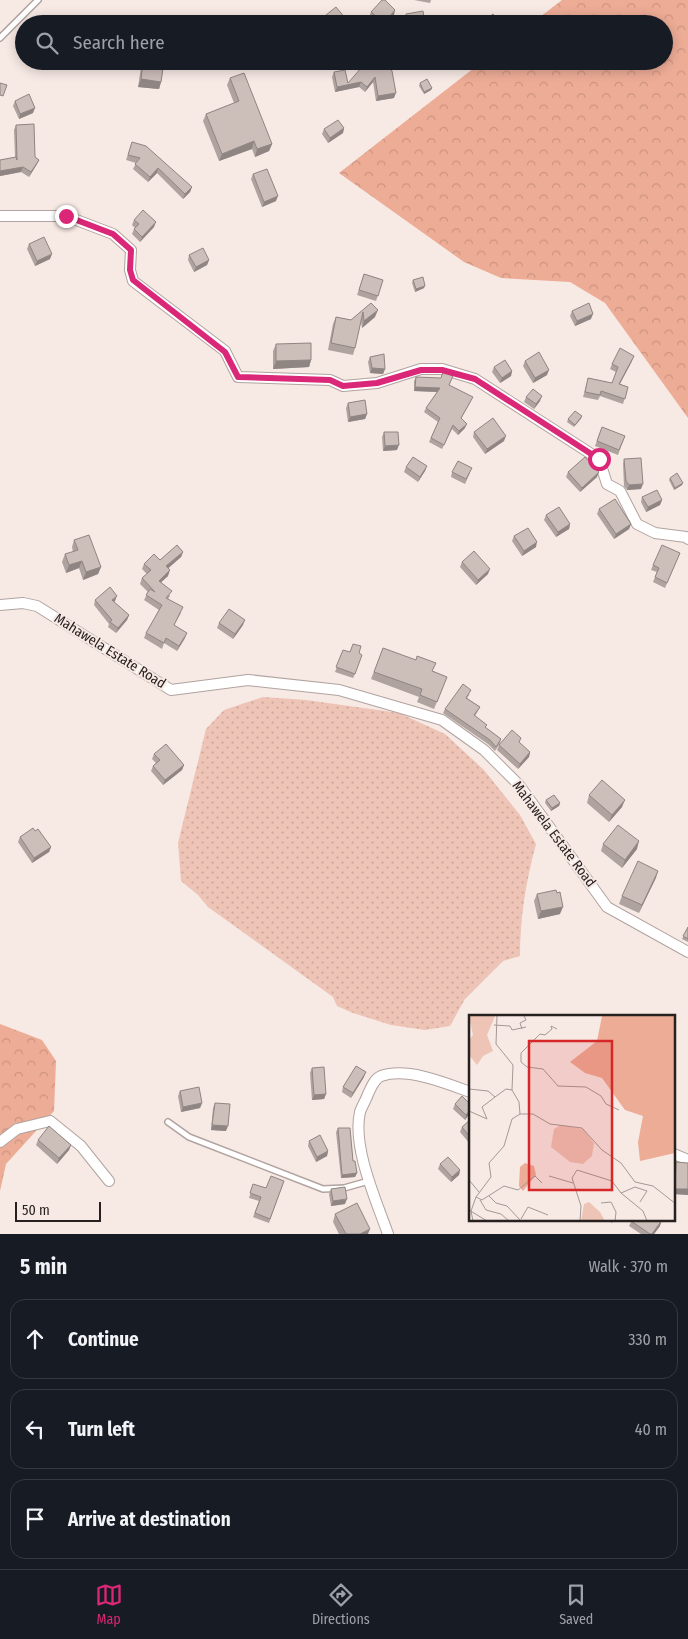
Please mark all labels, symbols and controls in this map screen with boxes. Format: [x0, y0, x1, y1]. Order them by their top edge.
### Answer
search box [15, 15, 673, 70]
icon: search [33, 29, 61, 57]
text: Search here [73, 31, 165, 54]
route end [55, 205, 78, 228]
route start [588, 448, 611, 471]
street label: Mahawela Estate Road [51, 610, 169, 692]
street label: Mahawela Estate Road [509, 778, 599, 890]
inset map [469, 1015, 676, 1222]
scale bar [15, 1199, 101, 1222]
text: 50 m [22, 1202, 50, 1219]
text: 5 min [20, 1254, 67, 1280]
text: Walk · 370 m [588, 1257, 668, 1276]
icon: ahead [21, 1325, 49, 1353]
text: Continue [68, 1328, 139, 1351]
text: 330 m [628, 1330, 667, 1349]
icon: left [21, 1415, 49, 1443]
text: Turn left [68, 1418, 135, 1441]
text: 40 m [635, 1420, 667, 1439]
icon: arrive [21, 1505, 49, 1533]
text: Arrive at destination [68, 1508, 231, 1531]
tab: Map [95, 1581, 123, 1628]
tab: Directions [312, 1581, 370, 1628]
tab: Saved [559, 1581, 593, 1628]

